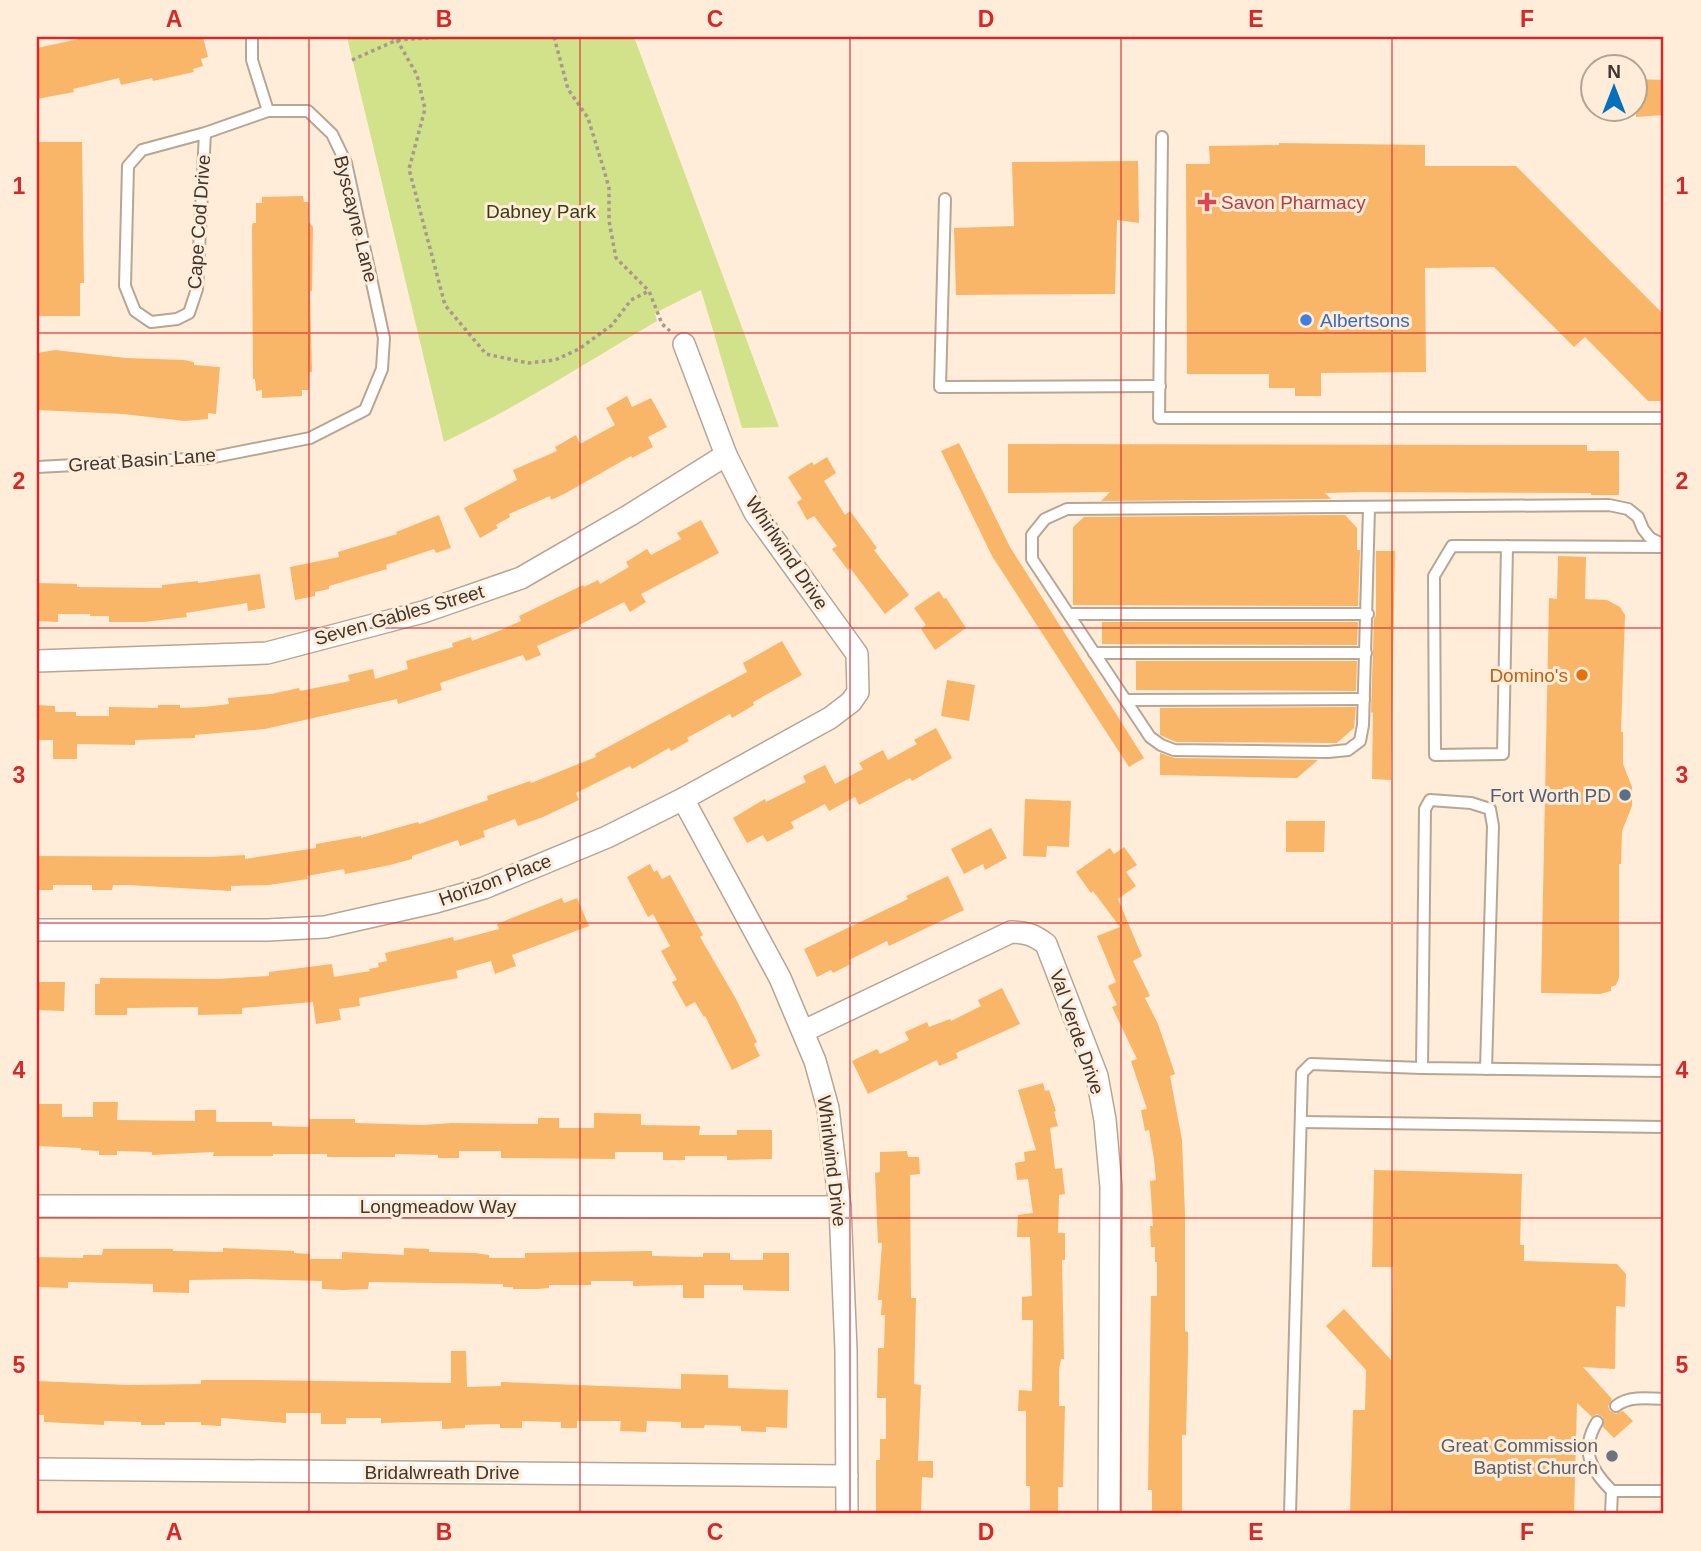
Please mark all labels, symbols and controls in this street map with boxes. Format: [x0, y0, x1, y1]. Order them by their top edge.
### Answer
text: A [166, 6, 182, 32]
text: B [436, 6, 452, 32]
text: C [707, 6, 723, 32]
text: D [978, 6, 994, 32]
text: E [1248, 6, 1264, 32]
text: F [1520, 6, 1534, 32]
north arrow [1578, 52, 1648, 122]
text: N [1607, 61, 1621, 82]
street label: Byscayne Lane [330, 153, 382, 285]
street label: Cape Cod Drive [184, 154, 214, 290]
text: 1 [13, 173, 26, 199]
text: 1 [1676, 173, 1689, 199]
place label: Savon Pharmacy [1221, 192, 1366, 213]
marker: Savon Pharmacy [1199, 194, 1215, 210]
park label: Dabney Park [486, 201, 596, 222]
place label: Albertsons [1320, 310, 1410, 331]
marker: Albertsons [1298, 312, 1314, 328]
street label: Great Basin Lane [68, 444, 216, 476]
text: 2 [13, 468, 25, 494]
text: 2 [1676, 468, 1688, 494]
street label: Whirlwind Drive [741, 492, 833, 614]
street label: Seven Gables Street [312, 581, 487, 649]
place label: Domino's [1489, 665, 1568, 686]
marker: Domino's [1574, 667, 1590, 683]
text: 3 [13, 762, 25, 788]
text: 3 [1676, 762, 1688, 788]
place label: Fort Worth PD [1490, 785, 1611, 806]
marker: Fort Worth PD [1617, 787, 1633, 803]
street label: Horizon Place [436, 850, 554, 910]
street label: Val Verde Drive [1046, 967, 1108, 1097]
text: 4 [13, 1057, 26, 1083]
text: 4 [1676, 1057, 1689, 1083]
street label: Whirlwind Drive [814, 1094, 850, 1228]
street label: Longmeadow Way [360, 1196, 517, 1217]
text: 5 [13, 1352, 26, 1378]
text: 5 [1676, 1352, 1689, 1378]
place label: Great Commission Baptist Church [1441, 1435, 1598, 1478]
marker: Great Commission Baptist Church [1604, 1448, 1620, 1464]
street label: Bridalwreath Drive [364, 1462, 520, 1483]
text: A [166, 1519, 182, 1545]
text: B [436, 1519, 452, 1545]
text: C [707, 1519, 723, 1545]
text: D [978, 1519, 994, 1545]
text: E [1248, 1519, 1264, 1545]
text: F [1520, 1519, 1534, 1545]

